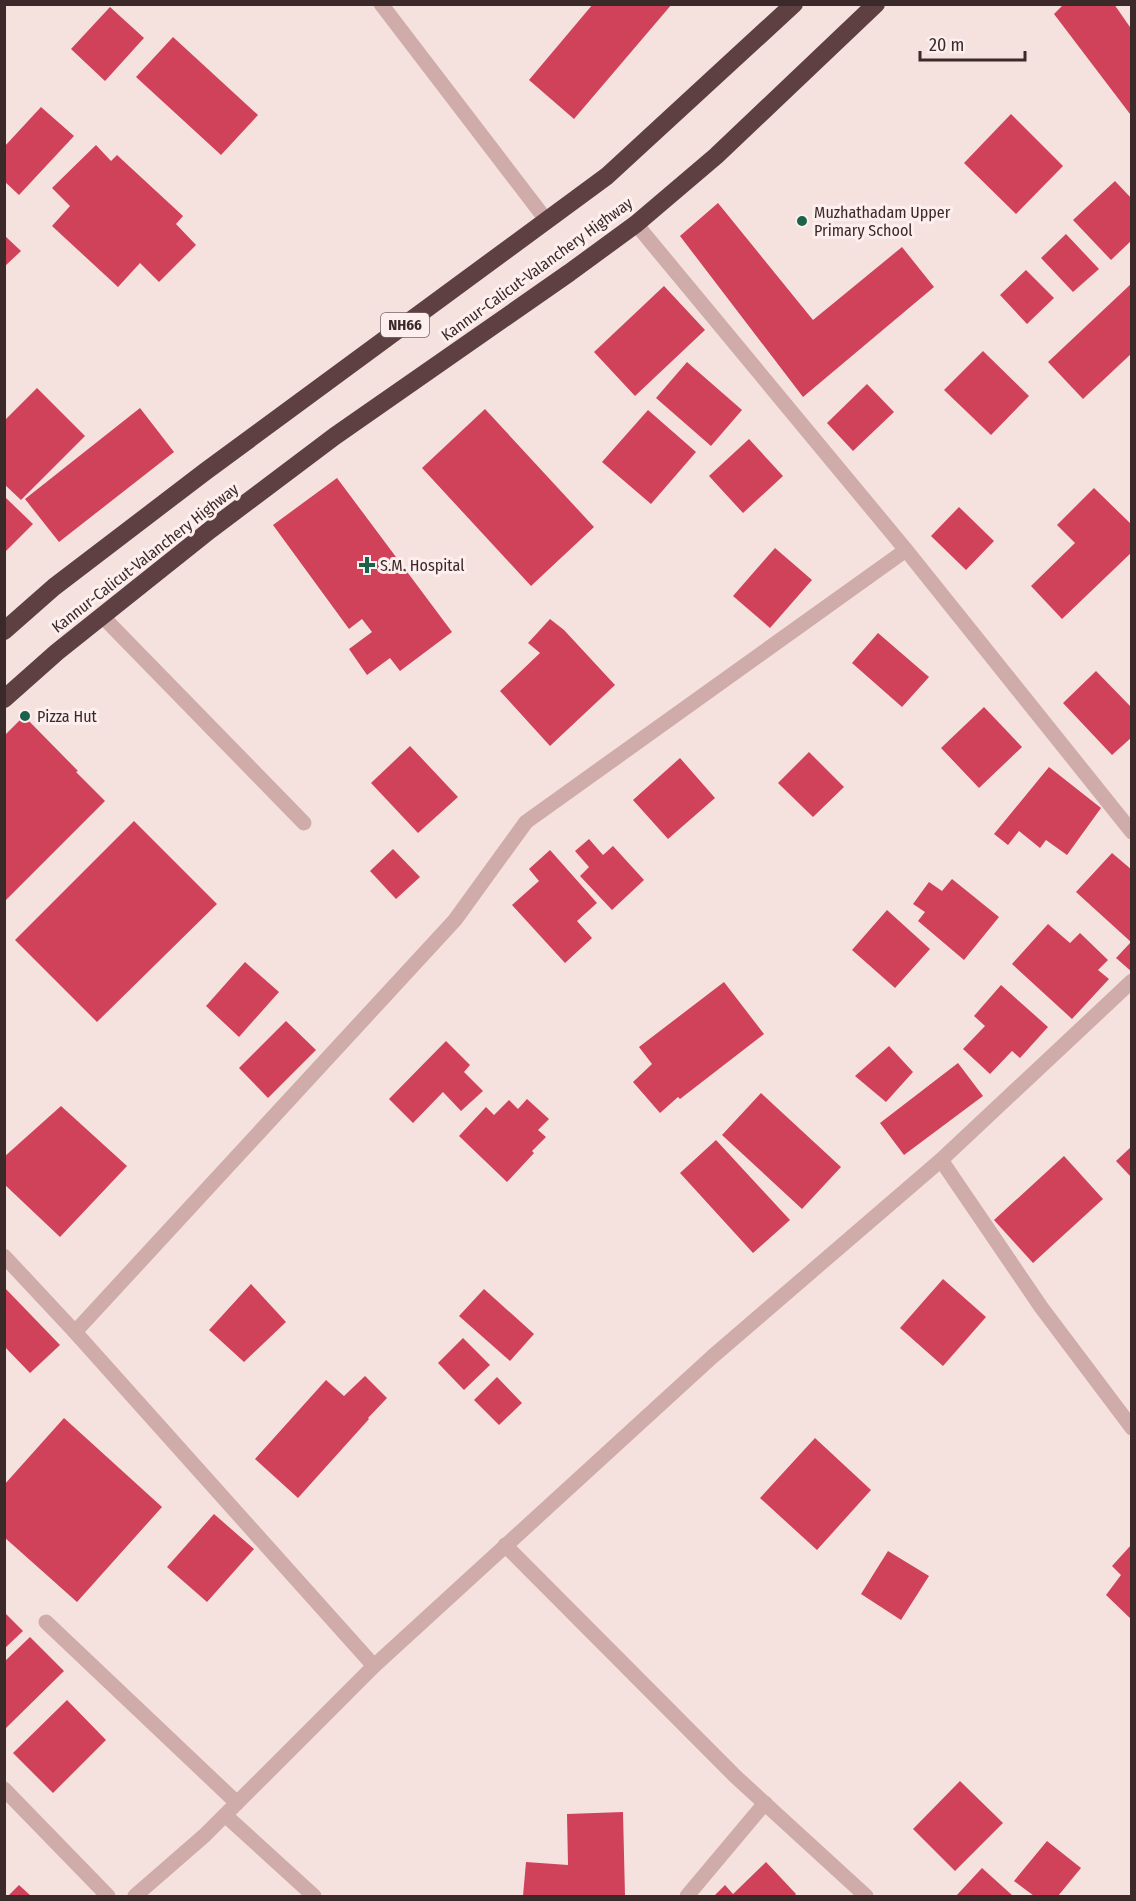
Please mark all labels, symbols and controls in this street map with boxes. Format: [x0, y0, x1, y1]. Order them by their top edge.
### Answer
scale bar [920, 24, 1025, 62]
text: 20 m [929, 34, 964, 56]
street label: Kannur-Calicut-Valanchery Highway [438, 193, 637, 345]
place label: Muzhathadam Upper Primary School [814, 203, 951, 240]
marker: Muzhathadam Upper Primary School [795, 214, 809, 228]
road number: NH66 [381, 313, 429, 337]
street label: Kannur-Calicut-Valanchery Highway [48, 479, 243, 637]
marker: S.M. Hospital [358, 556, 376, 574]
place label: S.M. Hospital [380, 556, 464, 575]
place label: Pizza Hut [37, 707, 98, 726]
marker: Pizza Hut [18, 709, 32, 723]

